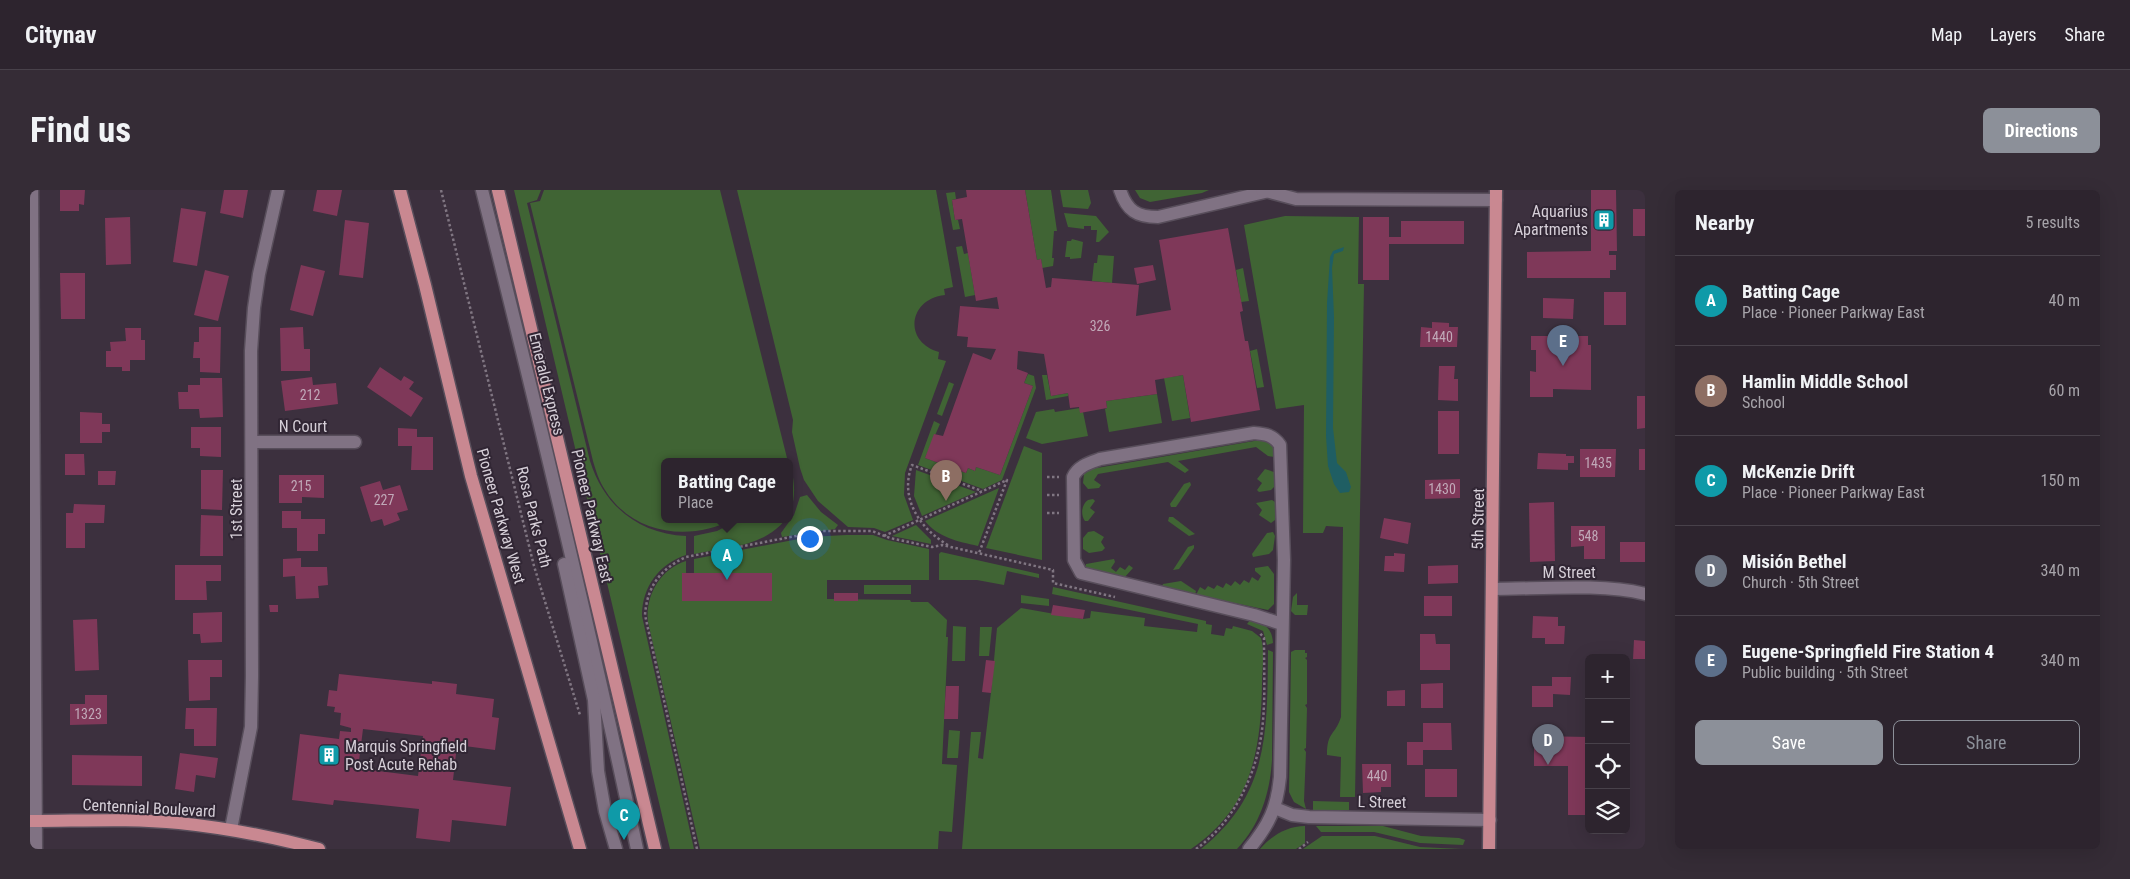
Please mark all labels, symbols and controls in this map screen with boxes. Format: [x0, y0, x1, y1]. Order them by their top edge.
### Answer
text: Citynav [25, 21, 96, 49]
text: Map [1931, 24, 1962, 45]
text: Layers [1990, 24, 2037, 45]
text: Share [2065, 24, 2105, 45]
button: Directions [1983, 108, 2100, 153]
text: Find us [30, 110, 131, 151]
place label: Aquarius Apartments [1514, 202, 1588, 239]
building icon: Aquarius Apartments [1592, 208, 1616, 232]
text: Nearby [1695, 211, 1754, 235]
text: 5 results [2025, 213, 2080, 232]
text: Batting Cage [1742, 280, 1840, 303]
text: A [1706, 291, 1716, 310]
text: 40 m [2048, 291, 2080, 310]
text: Place · Pioneer Parkway East [1742, 303, 1925, 322]
house number: 326 [1090, 318, 1110, 334]
pin: E [1547, 325, 1579, 366]
house number: 1440 [1425, 329, 1453, 345]
street label: Emerald Express [525, 331, 569, 437]
text: Hamlin Middle School [1742, 370, 1908, 393]
text: B [1707, 381, 1715, 400]
text: 60 m [2048, 381, 2080, 400]
house number: 212 [300, 387, 320, 403]
text: School [1742, 393, 1785, 412]
street label: N Court [279, 417, 327, 436]
street label: Pioneer Parkway West [473, 446, 530, 586]
street label: Pioneer Parkway East [567, 447, 617, 585]
house number: 1435 [1584, 455, 1612, 471]
popup [661, 458, 793, 523]
pin: B [930, 460, 962, 501]
text: McKenzie Drift [1742, 460, 1855, 483]
street label: Rosa Parks Path [512, 464, 556, 570]
text: Batting Cage [678, 470, 776, 493]
text: C [1706, 471, 1716, 490]
text: 150 m [2041, 471, 2080, 490]
street label: 1st Street [227, 478, 246, 540]
house number: 215 [291, 478, 311, 494]
house number: 1430 [1428, 481, 1456, 497]
text: Place · Pioneer Parkway East [1742, 483, 1925, 502]
street label: 5th Street [1468, 488, 1488, 550]
house number: 227 [374, 492, 394, 508]
text: Place [678, 493, 713, 512]
your location [797, 526, 823, 552]
house number: 548 [1578, 528, 1598, 544]
pin: A [711, 539, 743, 580]
text: Misión Bethel [1742, 550, 1847, 573]
text: D [1706, 561, 1716, 580]
text: 340 m [2041, 561, 2080, 580]
street label: M Street [1542, 563, 1596, 582]
text: Church · 5th Street [1742, 573, 1859, 592]
text: Eugene-Springfield Fire Station 4 [1742, 640, 1994, 663]
text: E [1707, 651, 1715, 670]
text: 340 m [2041, 651, 2080, 670]
map controls [1585, 654, 1630, 834]
button: + [1585, 654, 1630, 699]
text: Public building · 5th Street [1742, 663, 1908, 682]
button: − [1585, 699, 1630, 744]
house number: 1323 [74, 706, 102, 722]
button: Save [1695, 720, 1883, 765]
button: Share [1893, 720, 2080, 765]
pin: D [1532, 724, 1564, 765]
place label: Marquis Springfield Post Acute Rehab [345, 737, 467, 774]
building icon: Marquis Springfield Post Acute Rehab [317, 743, 341, 767]
button: locate [1585, 744, 1630, 789]
house number: 440 [1367, 768, 1387, 784]
button: layers [1585, 789, 1630, 834]
street label: L Street [1357, 792, 1407, 812]
street label: Centennial Boulevard [82, 795, 216, 821]
pin: C [608, 799, 640, 840]

